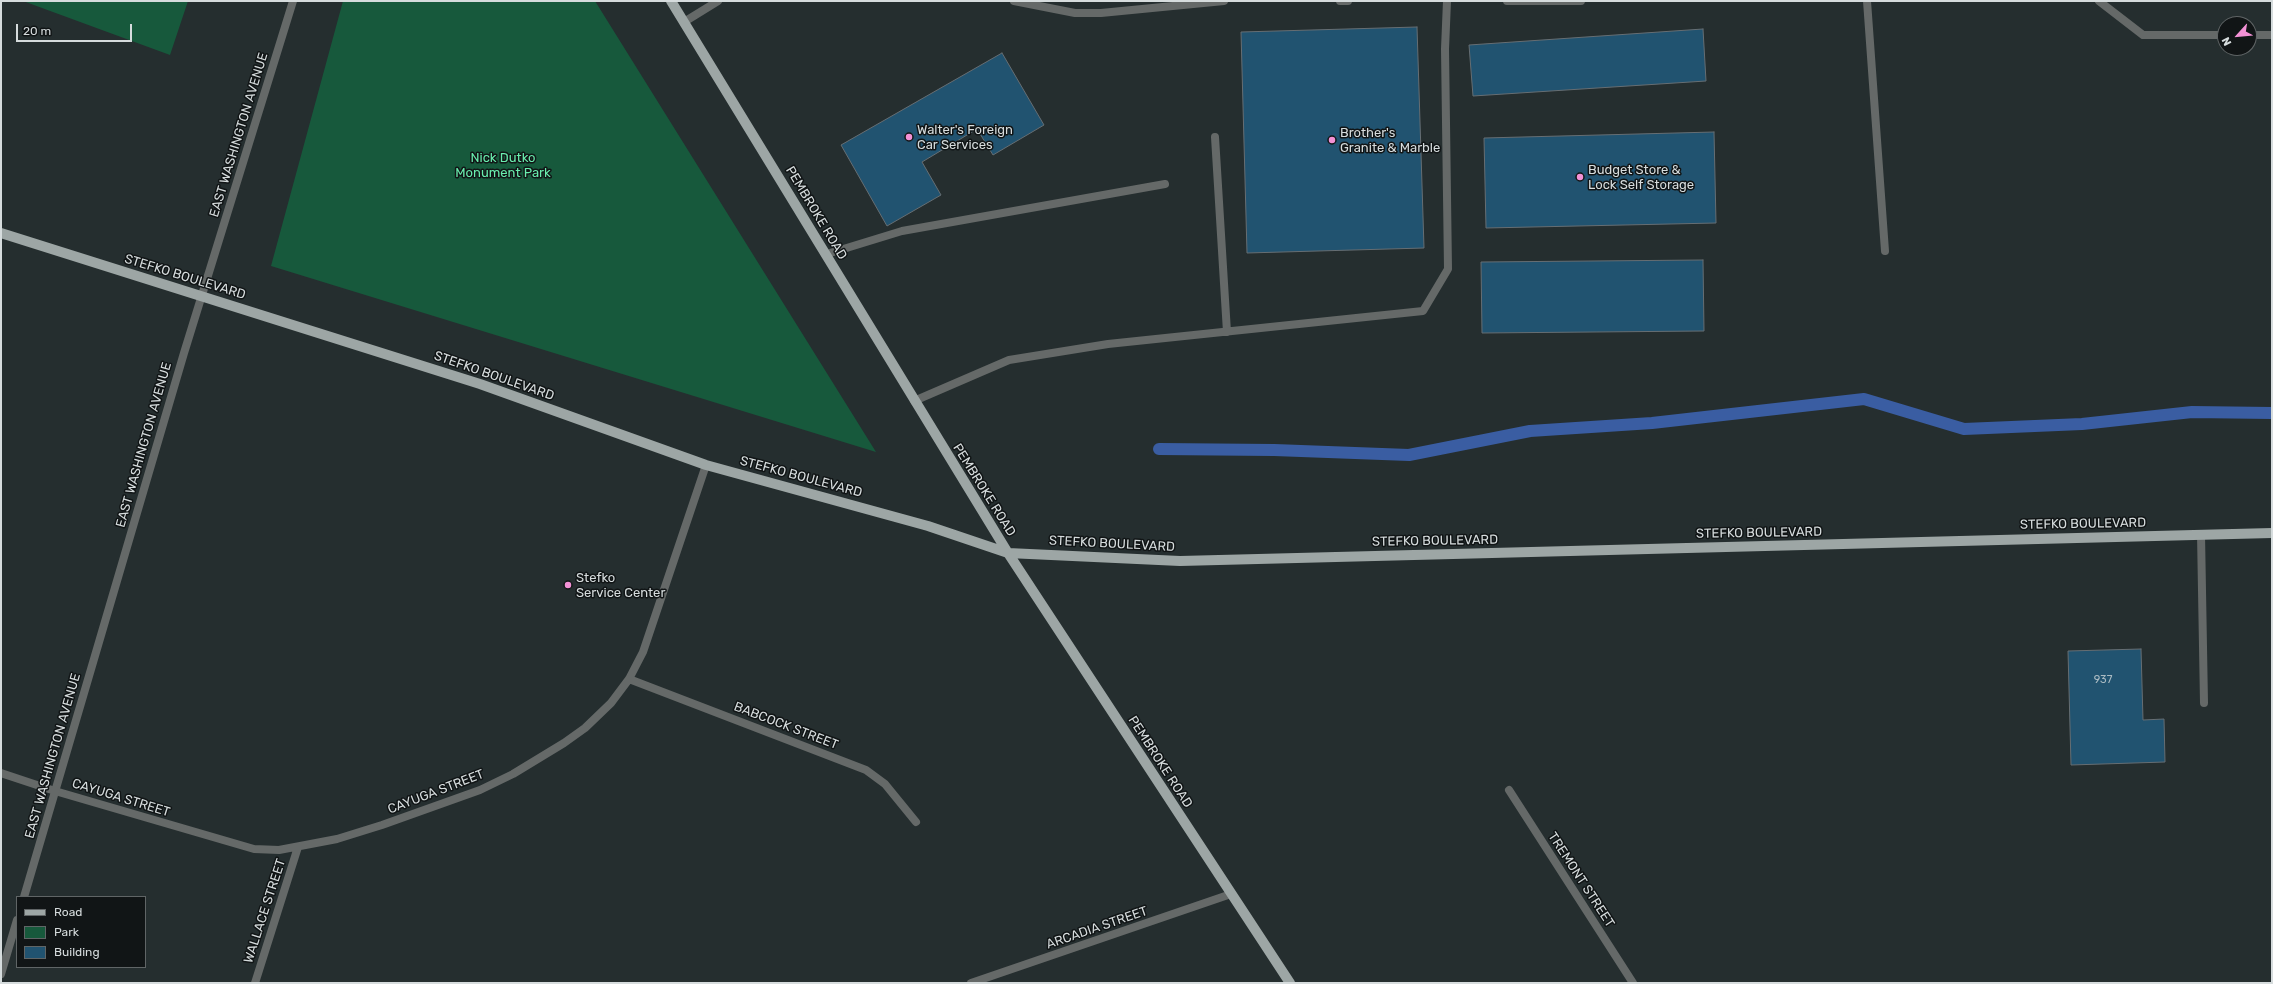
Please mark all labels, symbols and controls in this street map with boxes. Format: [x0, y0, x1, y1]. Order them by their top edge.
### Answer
scale bar [18, 16, 134, 42]
north arrow [2217, 16, 2257, 56]
text: 20 m [23, 24, 51, 38]
text: N [2219, 35, 2234, 48]
street label: EAST WASHINGTON AVENUE [206, 51, 272, 219]
place label: Walter's Foreign Car Services [917, 122, 1013, 153]
place label: Brother's Granite & Marble [1340, 125, 1440, 156]
marker: Walter's Foreign Car Services [904, 132, 914, 142]
marker: Brother's Granite & Marble [1327, 135, 1337, 145]
park label: Nick Dutko Monument Park [455, 150, 551, 181]
place label: Budget Store & Lock Self Storage [1588, 162, 1694, 193]
street label: PEMBROKE ROAD [782, 163, 850, 263]
marker: Budget Store & Lock Self Storage [1575, 172, 1585, 182]
street label: STEFKO BOULEVARD [122, 251, 248, 303]
street label: STEFKO BOULEVARD [432, 348, 556, 404]
street label: EAST WASHINGTON AVENUE [113, 361, 175, 529]
street label: PEMBROKE ROAD [949, 441, 1019, 539]
street label: STEFKO BOULEVARD [738, 453, 864, 501]
street label: STEFKO BOULEVARD [2020, 515, 2146, 533]
street label: STEFKO BOULEVARD [1696, 524, 1822, 542]
street label: STEFKO BOULEVARD [1372, 532, 1498, 550]
street label: STEFKO BOULEVARD [1049, 533, 1175, 555]
place label: Stefko Service Center [576, 570, 665, 601]
marker: Stefko Service Center [563, 580, 573, 590]
street label: EAST WASHINGTON AVENUE [22, 672, 84, 840]
house number: 937 [2094, 673, 2112, 687]
street label: BABCOCK STREET [732, 699, 840, 753]
street label: PEMBROKE ROAD [1125, 713, 1195, 811]
street label: CAYUGA STREET [386, 766, 486, 818]
street label: CAYUGA STREET [70, 776, 172, 820]
street label: TREMONT STREET [1544, 830, 1618, 930]
street label: WALLACE STREET [241, 857, 289, 965]
legend [16, 896, 146, 968]
street label: ARCADIA STREET [1044, 903, 1150, 953]
text: Road [54, 905, 82, 919]
text: Park [54, 925, 79, 939]
text: Building [54, 945, 100, 959]

